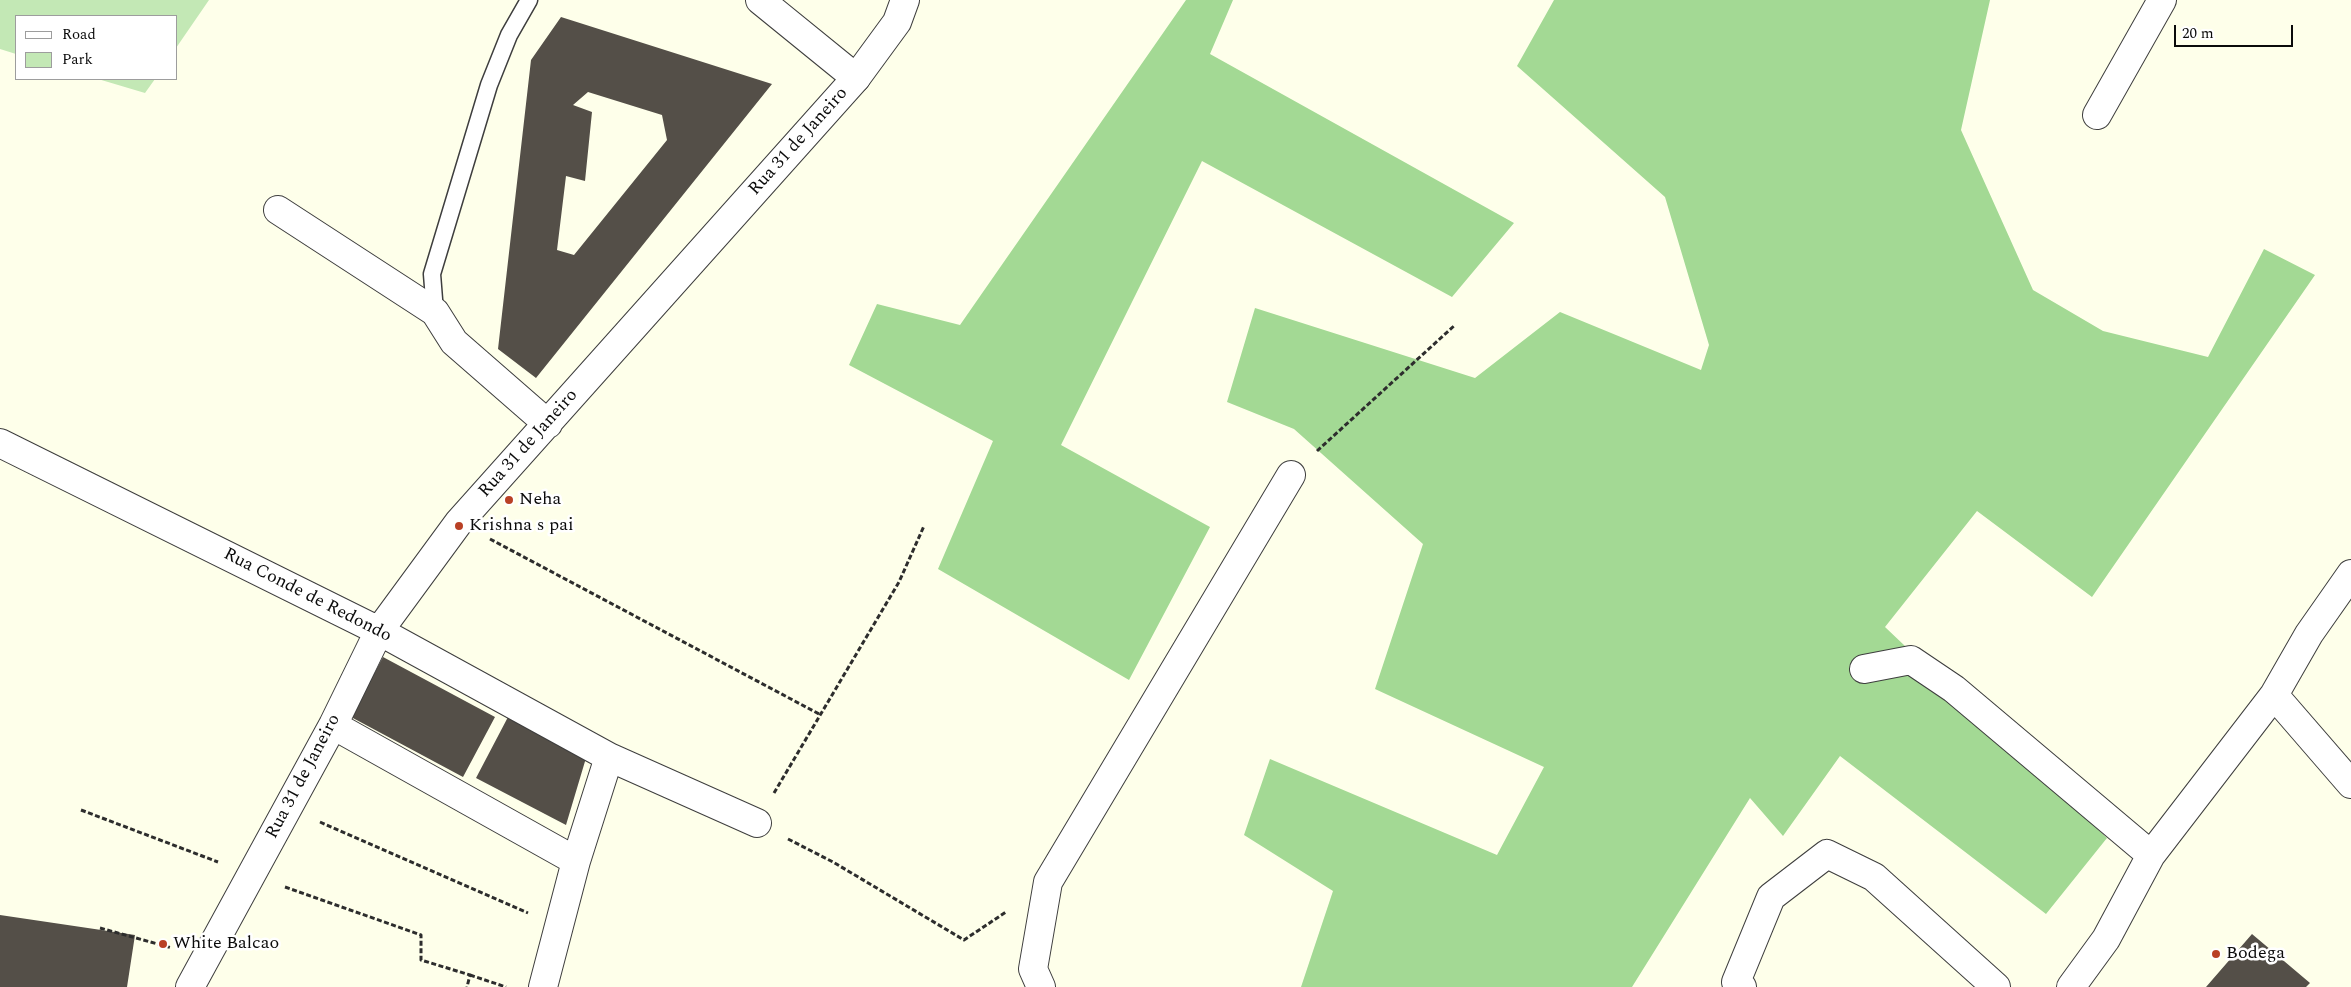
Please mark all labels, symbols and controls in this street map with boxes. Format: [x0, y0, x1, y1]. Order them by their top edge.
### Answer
legend [15, 15, 178, 80]
scale bar [2176, 15, 2295, 47]
text: 20 m [2182, 22, 2214, 45]
text: Road [62, 23, 96, 46]
text: Park [62, 48, 93, 71]
street label: Rua 31 de Janeiro [745, 83, 853, 201]
street label: Rua 31 de Janeiro [475, 385, 583, 503]
place label: Neha [519, 489, 561, 511]
marker: Neha [503, 494, 515, 506]
place label: Krishna s pai [469, 515, 574, 537]
marker: Krishna s pai [453, 520, 465, 532]
street label: Rua Conde de Redondo [219, 544, 395, 648]
street label: Rua 31 de Janeiro [262, 711, 346, 843]
place label: White Balcao [173, 933, 279, 955]
marker: White Balcao [157, 938, 169, 950]
place label: Bodega [2226, 943, 2285, 965]
marker: Bodega [2210, 948, 2222, 960]

